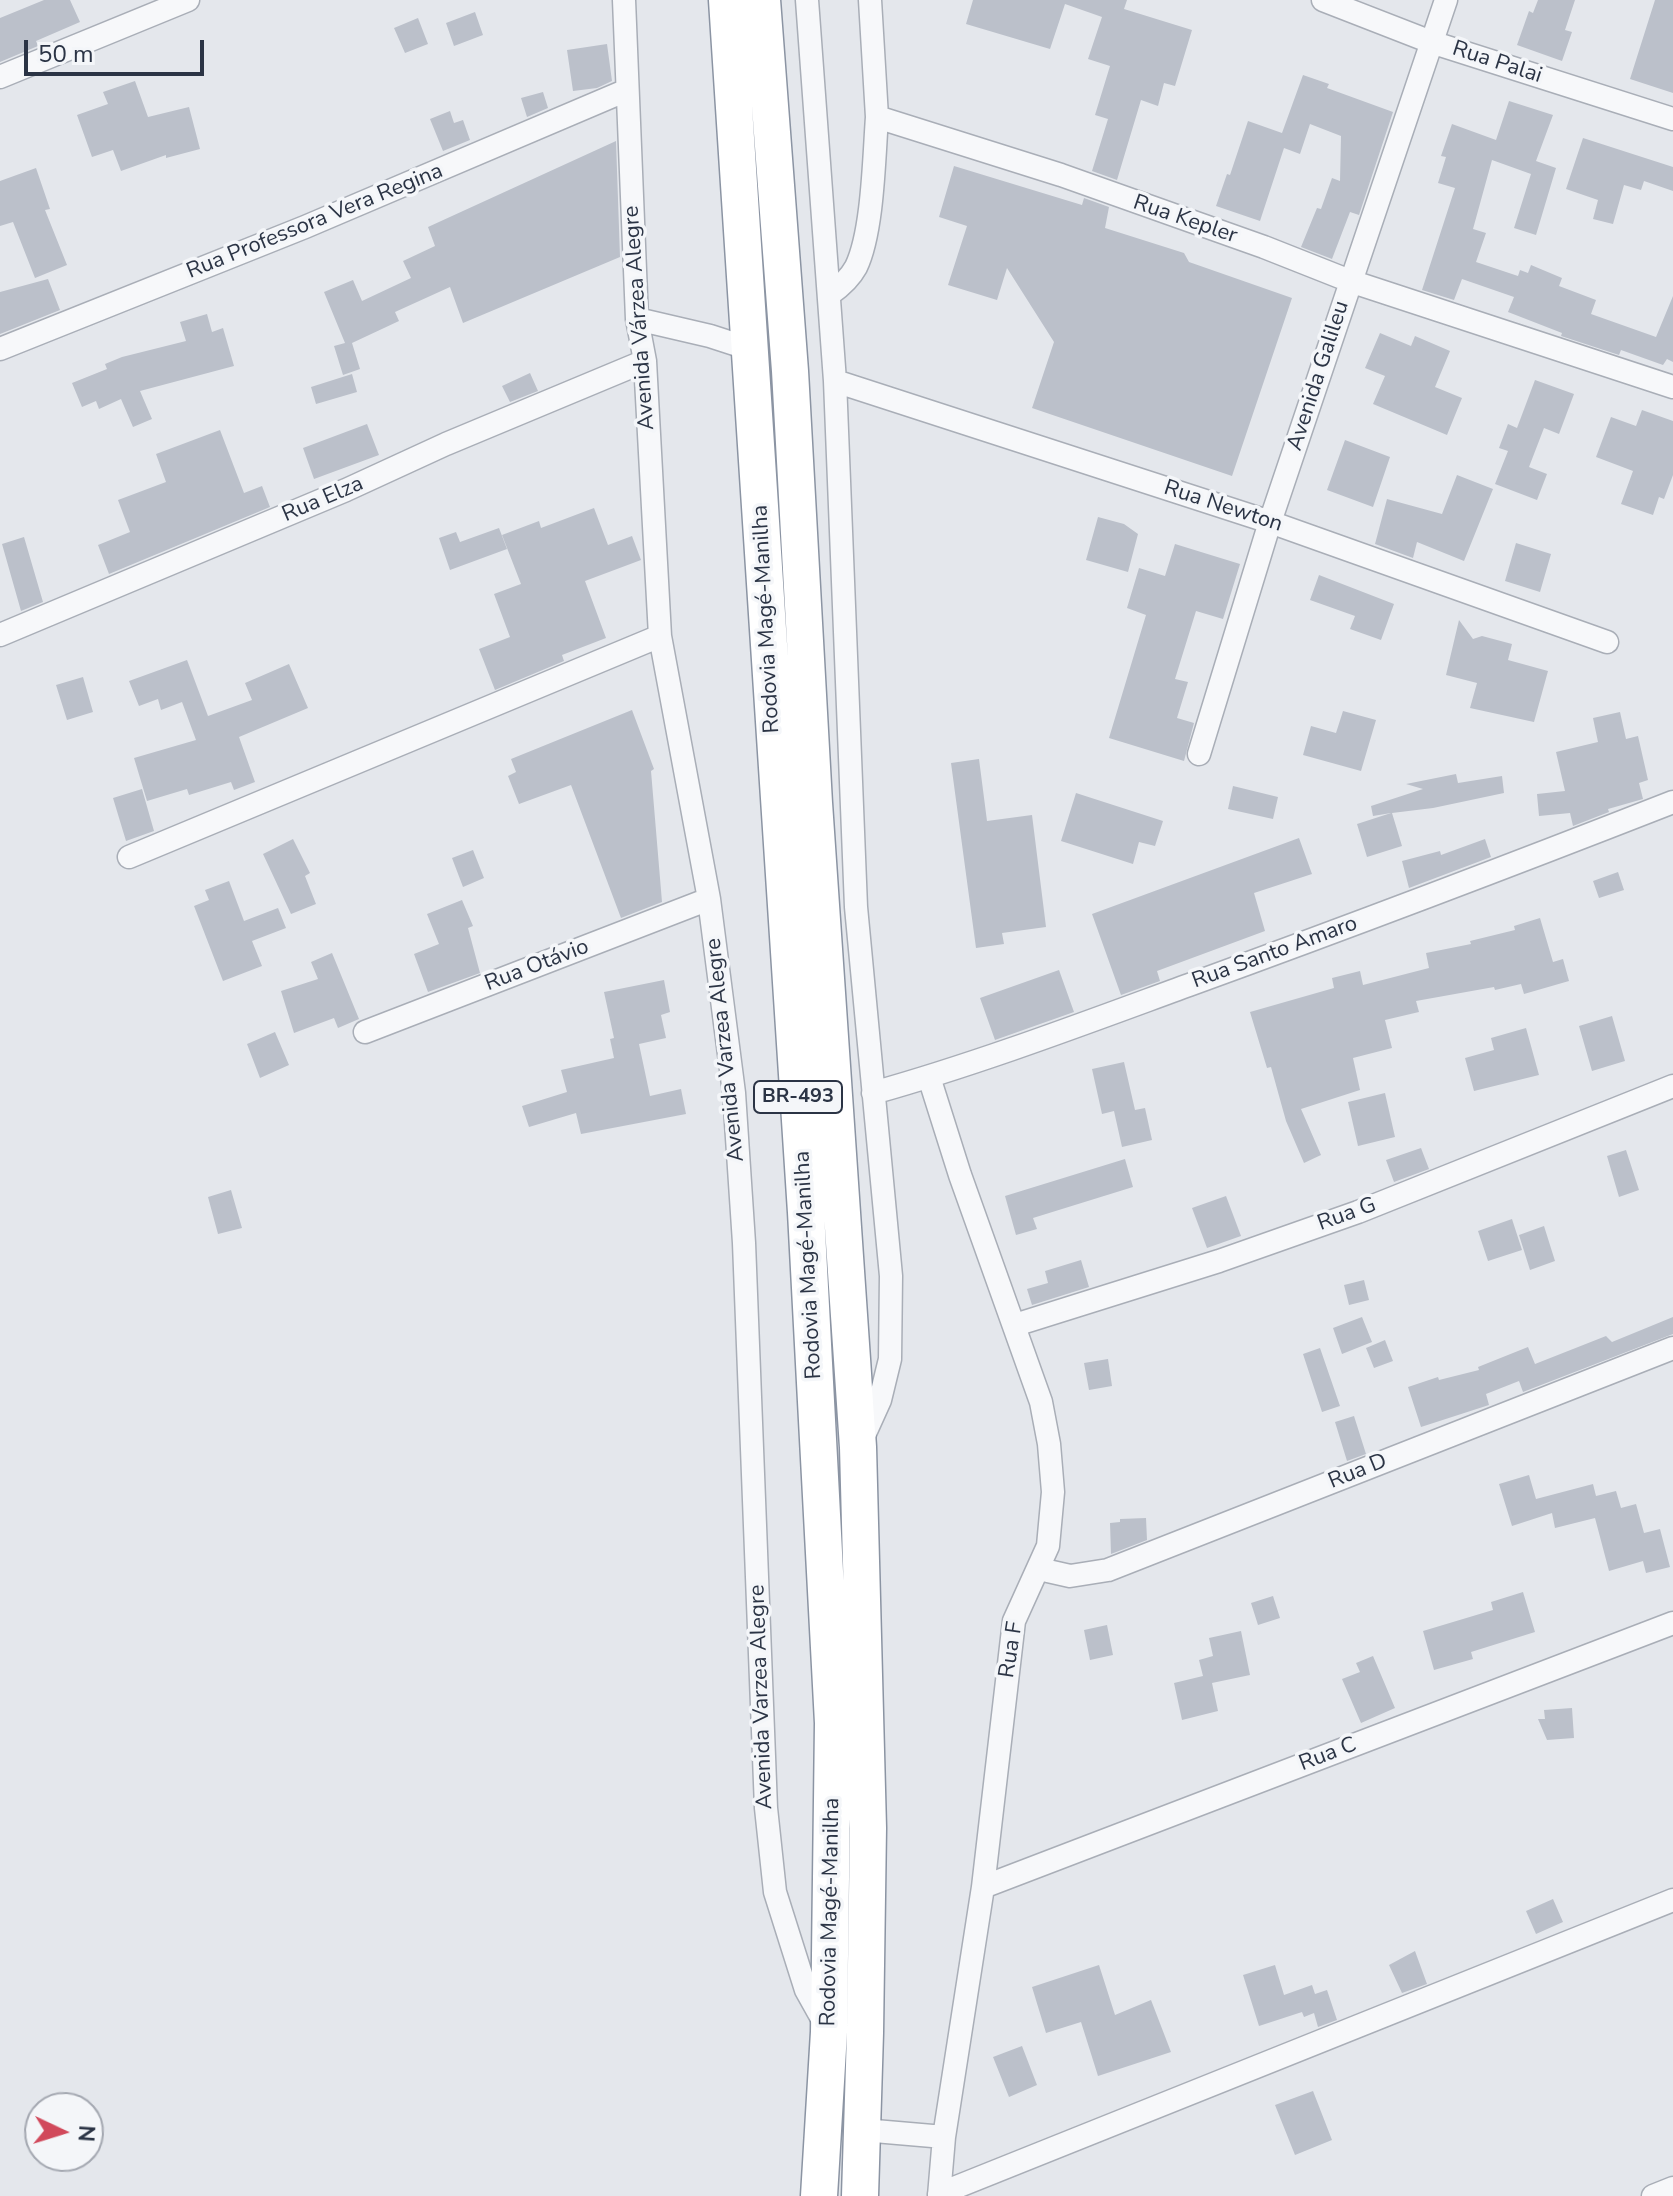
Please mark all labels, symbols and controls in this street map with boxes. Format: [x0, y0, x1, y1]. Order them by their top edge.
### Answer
scale bar [28, 24, 208, 74]
street label: Rua Palai [1449, 36, 1545, 90]
text: 50 m [38, 38, 94, 70]
street label: Rua Professora Vera Regina [183, 158, 447, 286]
street label: Rua Kepler [1129, 190, 1241, 250]
street label: Avenida Várzea Alegre [619, 205, 661, 431]
street label: Avenida Galileu [1282, 298, 1356, 454]
street label: Rua Elza [279, 471, 367, 529]
street label: Rua Newton [1160, 475, 1286, 539]
street label: Rodovia Magé-Manilha [748, 504, 786, 734]
street label: Rua Santo Amaro [1189, 911, 1361, 995]
street label: Rua Otávio [481, 934, 593, 998]
street label: Avenida Varzea Alegre [701, 937, 751, 1163]
road number: BR-493 [754, 1081, 842, 1113]
street label: Rodovia Magé-Manilha [790, 1150, 828, 1380]
street label: Rua G [1314, 1192, 1380, 1238]
street label: Rua D [1325, 1448, 1391, 1496]
street label: Avenida Varzea Alegre [745, 1584, 779, 1810]
street label: Rua F [995, 1620, 1029, 1680]
street label: Rua C [1296, 1732, 1360, 1778]
street label: Rodovia Magé-Manilha [816, 1797, 846, 2027]
north arrow [24, 2092, 104, 2172]
text: N [70, 2124, 101, 2143]

